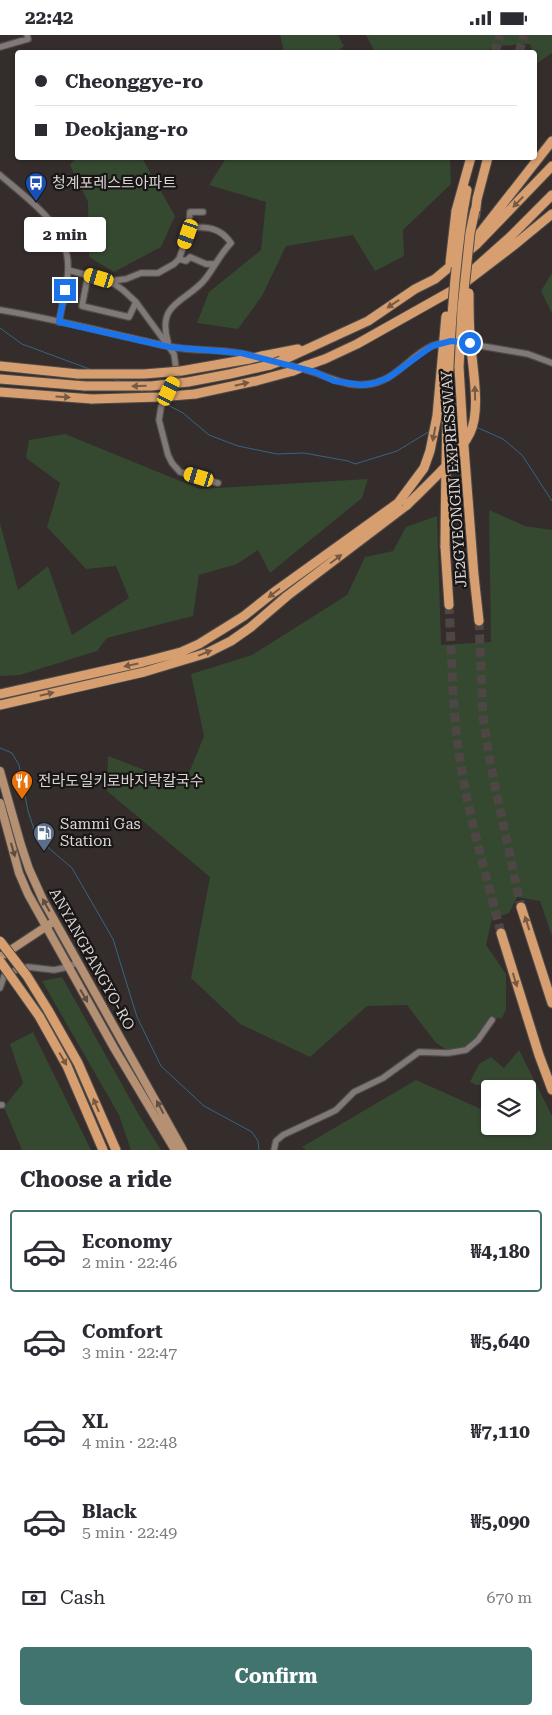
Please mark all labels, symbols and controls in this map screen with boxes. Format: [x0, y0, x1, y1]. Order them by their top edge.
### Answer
text: 22:42 [25, 6, 74, 29]
text: Cheonggye-ro [65, 70, 203, 93]
text: Deokjang-ro [65, 118, 188, 141]
bus stop icon: 청계포레스트아파트 [24, 171, 48, 202]
place label: 청계포레스트아파트 [52, 174, 176, 192]
one-way arrow [512, 195, 524, 207]
callout: 2 min [24, 217, 106, 253]
car [176, 217, 199, 251]
text: 2 min [43, 225, 87, 244]
car [82, 266, 115, 290]
route end [54, 279, 76, 301]
one-way arrow [387, 299, 400, 309]
route start [459, 332, 481, 354]
street label: JE2GYEONGIN EXPRESSWAY [437, 369, 471, 588]
car [155, 374, 182, 408]
one-way arrow [235, 380, 251, 388]
one-way arrow [131, 383, 147, 391]
one-way arrow [471, 385, 479, 401]
one-way arrow [56, 394, 72, 402]
one-way arrow [429, 426, 437, 442]
car [182, 465, 215, 489]
one-way arrow [329, 554, 343, 564]
one-way arrow [268, 587, 281, 598]
one-way arrow [198, 649, 212, 657]
one-way arrow [123, 661, 138, 669]
one-way arrow [40, 690, 55, 698]
restaurant icon: 전라도일키로바지락칼국수 [10, 769, 34, 800]
place label: 전라도일키로바지락칼국수 [38, 772, 204, 790]
place label: Sammi Gas Station [60, 815, 141, 850]
fuel station icon: Sammi Gas Station [32, 821, 56, 852]
one-way arrow [9, 843, 17, 858]
street label: ANYANGPANGYO-RO [45, 885, 139, 1033]
one-way arrow [42, 897, 50, 912]
one-way arrow [522, 916, 530, 931]
one-way arrow [512, 972, 520, 987]
one-way arrow [80, 988, 88, 1003]
one-way arrow [58, 1052, 67, 1065]
map controls [481, 1080, 536, 1135]
button: layers [481, 1080, 536, 1135]
one-way arrow [92, 1098, 100, 1112]
one-way arrow [156, 1100, 164, 1114]
text: Choose a ride [20, 1167, 172, 1192]
icon: car [22, 1229, 67, 1274]
text: Economy [82, 1230, 172, 1253]
text: ₩4,180 [471, 1240, 530, 1263]
text: 2 min · 22:46 [82, 1253, 177, 1272]
icon: car [22, 1319, 67, 1364]
text: Comfort [82, 1320, 163, 1343]
text: ₩5,640 [471, 1330, 530, 1353]
text: 3 min · 22:47 [82, 1343, 177, 1362]
icon: car [22, 1409, 67, 1454]
text: XL [82, 1410, 108, 1433]
text: ₩7,110 [471, 1420, 530, 1443]
text: 4 min · 22:48 [82, 1433, 177, 1452]
icon: car [22, 1499, 67, 1544]
text: Black [82, 1500, 137, 1523]
text: ₩5,090 [471, 1510, 530, 1533]
text: 5 min · 22:49 [82, 1523, 177, 1542]
icon: cash [20, 1584, 48, 1612]
text: Cash [60, 1586, 105, 1609]
text: 670 m [486, 1588, 532, 1607]
button: Confirm [20, 1647, 532, 1705]

